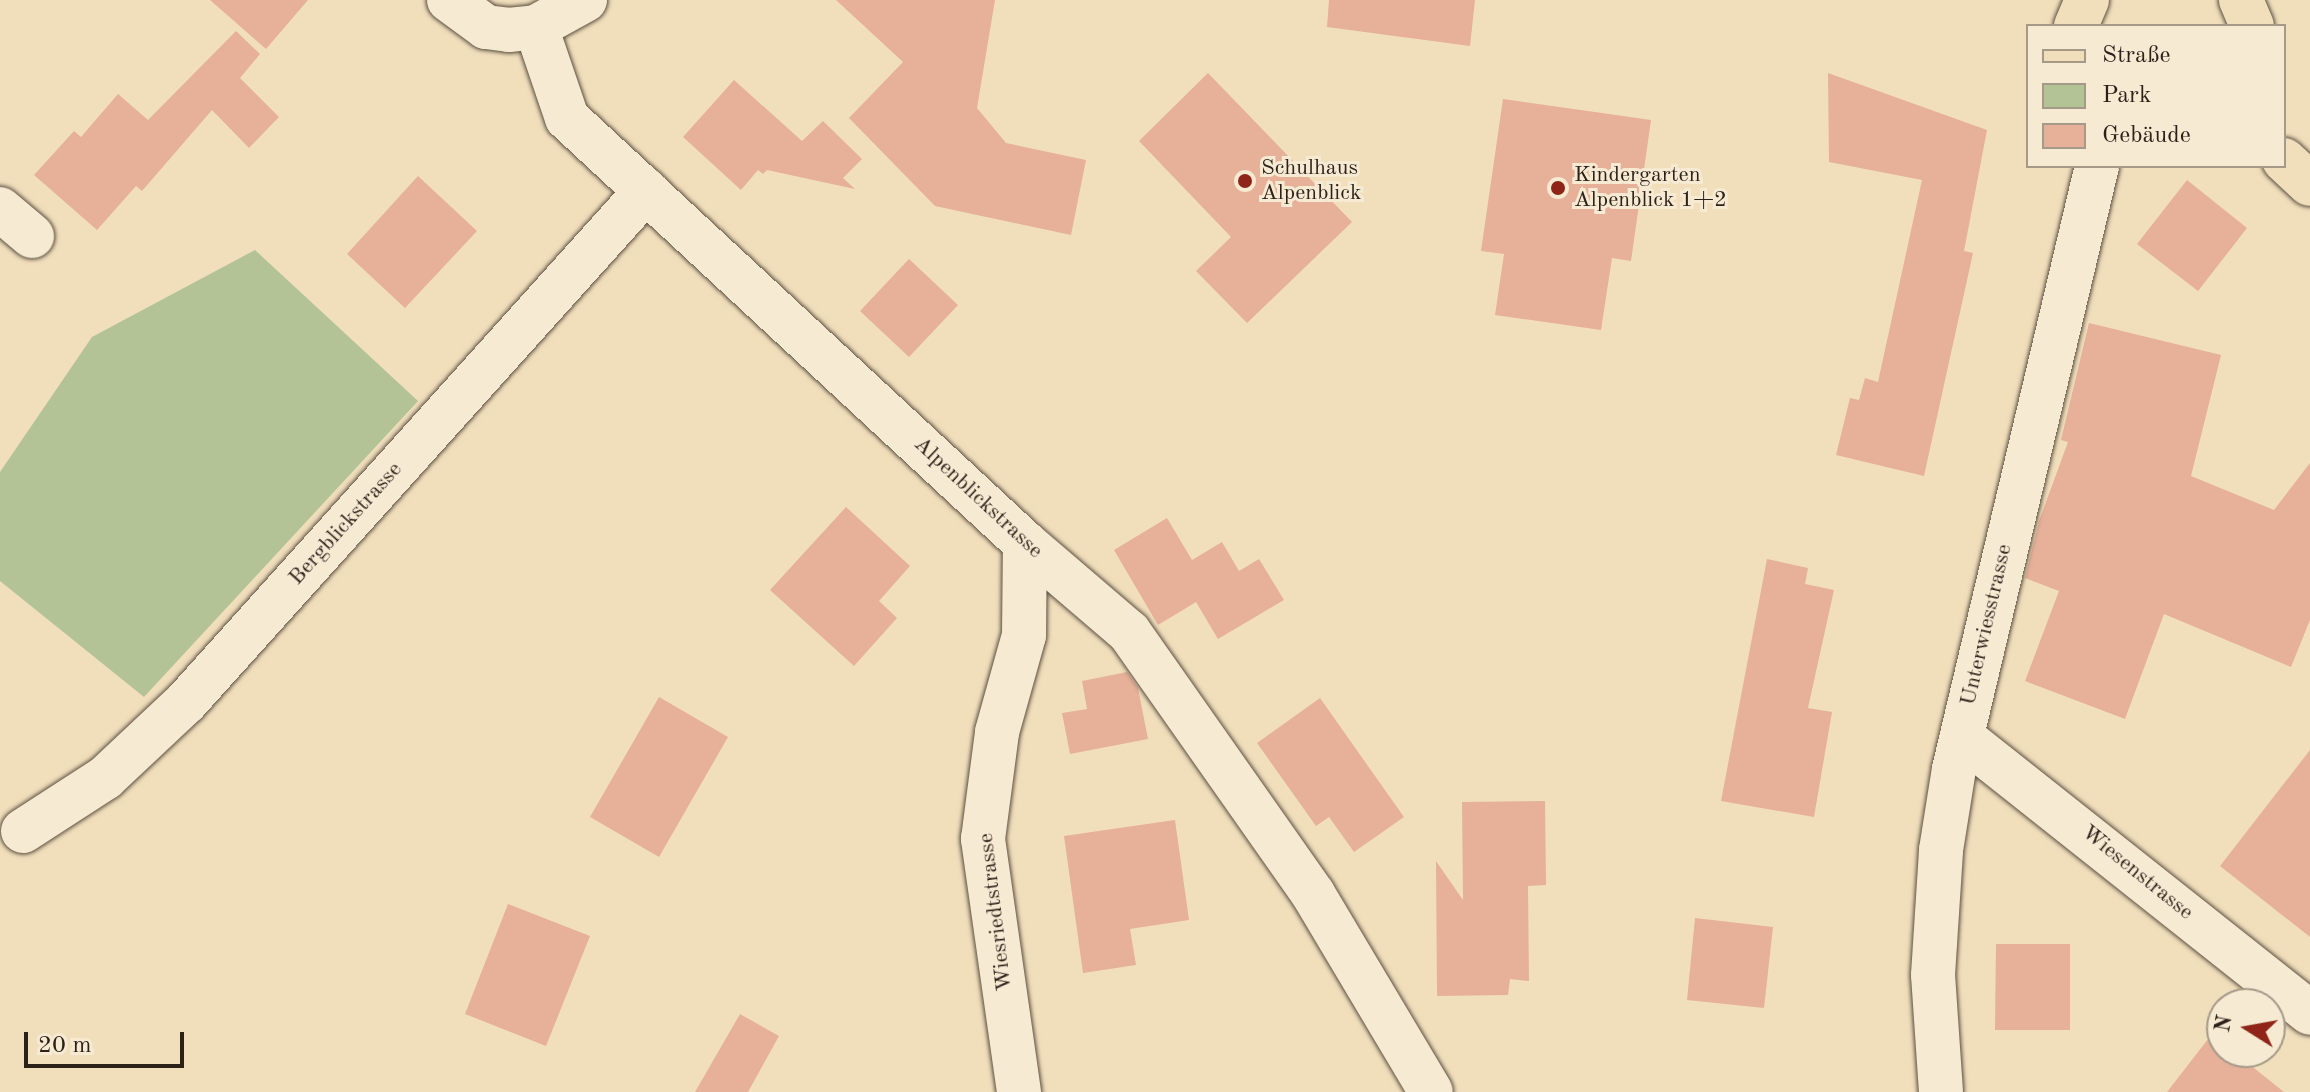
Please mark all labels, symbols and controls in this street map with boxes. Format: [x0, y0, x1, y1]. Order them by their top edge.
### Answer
legend [2026, 24, 2286, 168]
text: Straße [2102, 44, 2171, 68]
text: Park [2102, 84, 2151, 108]
text: Gebäude [2102, 124, 2191, 148]
place label: Schulhaus Alpenblick [1261, 155, 1361, 206]
place label: Kindergarten Alpenblick 1+2 [1574, 162, 1727, 214]
marker: Schulhaus Alpenblick [1236, 172, 1254, 190]
marker: Kindergarten Alpenblick 1+2 [1549, 179, 1567, 197]
street label: Alpenblickstrasse [908, 432, 1048, 564]
street label: Bergblickstrasse [284, 457, 408, 591]
street label: Unterwiesstrasse [1956, 542, 2018, 708]
street label: Wiesenstrasse [2076, 820, 2198, 926]
street label: Wiesriedtstrasse [973, 832, 1019, 992]
north arrow [2206, 988, 2286, 1068]
text: N [2212, 1013, 2237, 1034]
scale bar [28, 1016, 188, 1066]
text: 20 m [38, 1034, 92, 1058]

